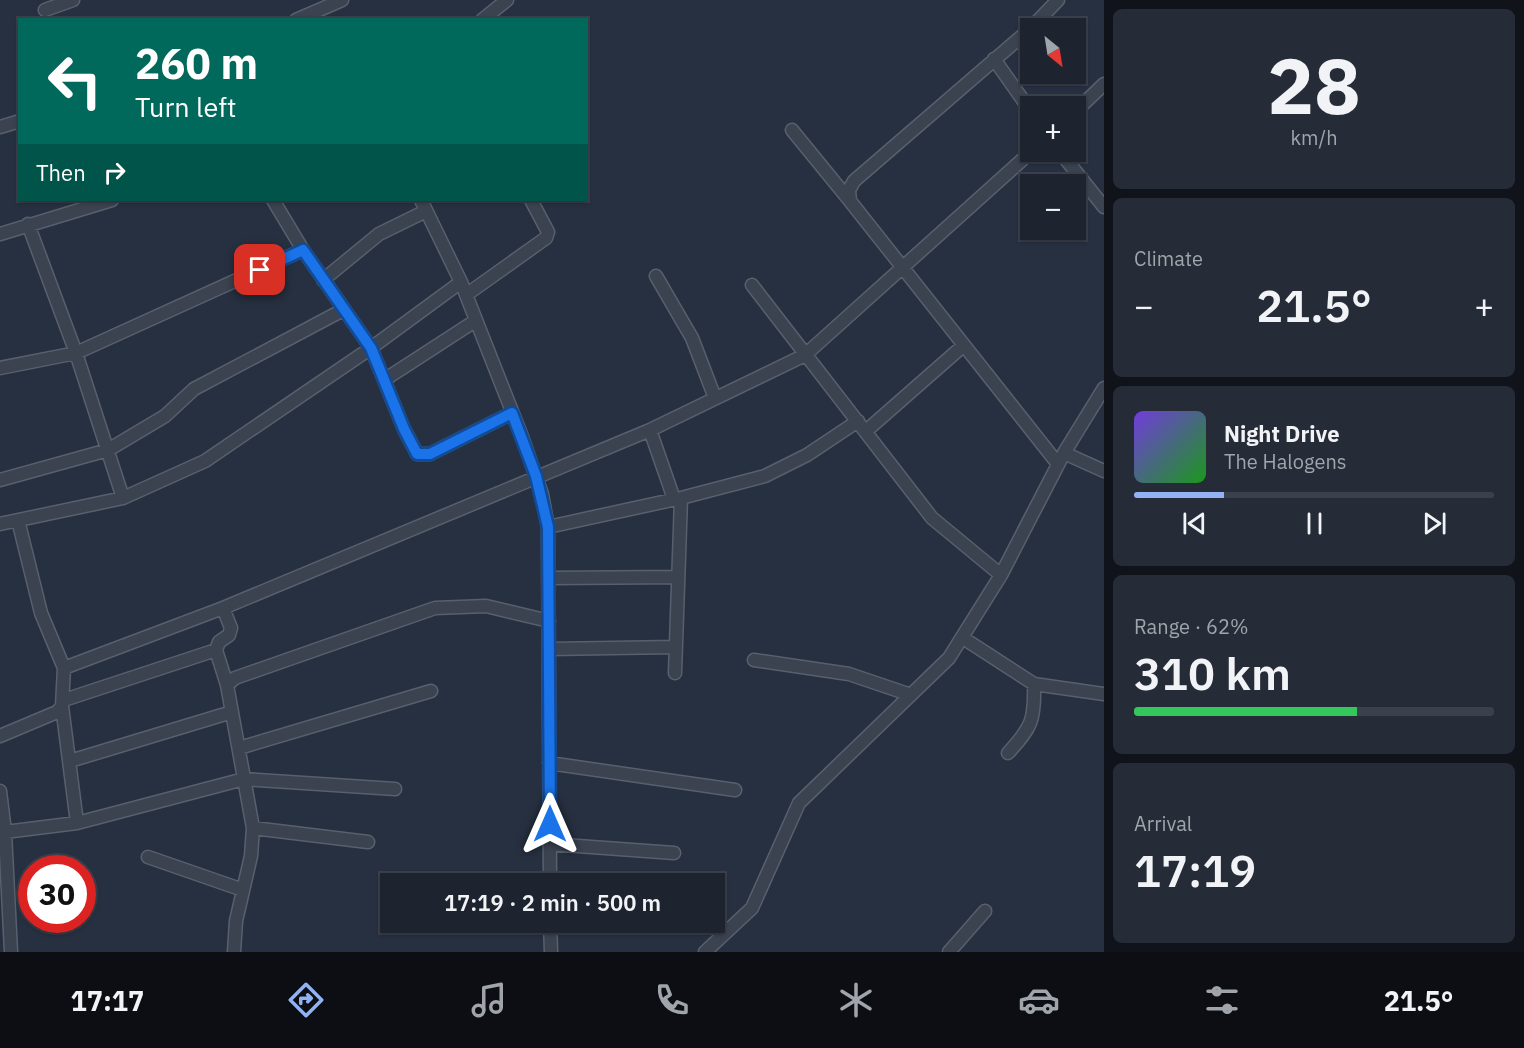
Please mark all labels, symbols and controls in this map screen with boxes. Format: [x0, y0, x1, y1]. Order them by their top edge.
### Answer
north arrow [1020, 18, 1086, 84]
map controls [1020, 18, 1086, 240]
text: 28 [1267, 34, 1361, 135]
text: 260 m [135, 36, 258, 91]
icon: left [36, 42, 114, 120]
text: Turn left [135, 89, 236, 124]
button: + [1020, 96, 1086, 162]
text: km/h [1290, 124, 1338, 151]
icon: right [98, 156, 131, 189]
text: Then [36, 158, 86, 187]
button: − [1020, 174, 1086, 240]
pin [234, 244, 285, 295]
text: Climate [1134, 245, 1203, 272]
icon: arrive [243, 253, 276, 286]
text: 21.5° [1256, 276, 1372, 334]
text: − [1134, 284, 1154, 327]
text: + [1474, 284, 1494, 327]
text: Night Drive [1224, 419, 1340, 448]
text: The Halogens [1224, 448, 1346, 475]
icon: previous [1178, 507, 1211, 540]
icon: pause [1298, 507, 1331, 540]
icon: next [1418, 507, 1451, 540]
text: Range · 62% [1134, 613, 1249, 640]
text: 310 km [1134, 644, 1291, 702]
position arrow [518, 792, 582, 856]
text: Arrival [1134, 810, 1192, 837]
text: 17:19 [1134, 841, 1256, 899]
speed limit sign: 30 [18, 855, 96, 933]
text: 17:19 · 2 min · 500 m [444, 888, 661, 917]
icon: directions [285, 979, 327, 1021]
icon: music [468, 979, 510, 1021]
icon: phone [651, 979, 693, 1021]
icon: climate [835, 979, 877, 1021]
icon: car [1018, 979, 1060, 1021]
icon: filters [1201, 979, 1243, 1021]
text: 17:17 [71, 983, 144, 1018]
text: 21.5° [1384, 983, 1453, 1018]

